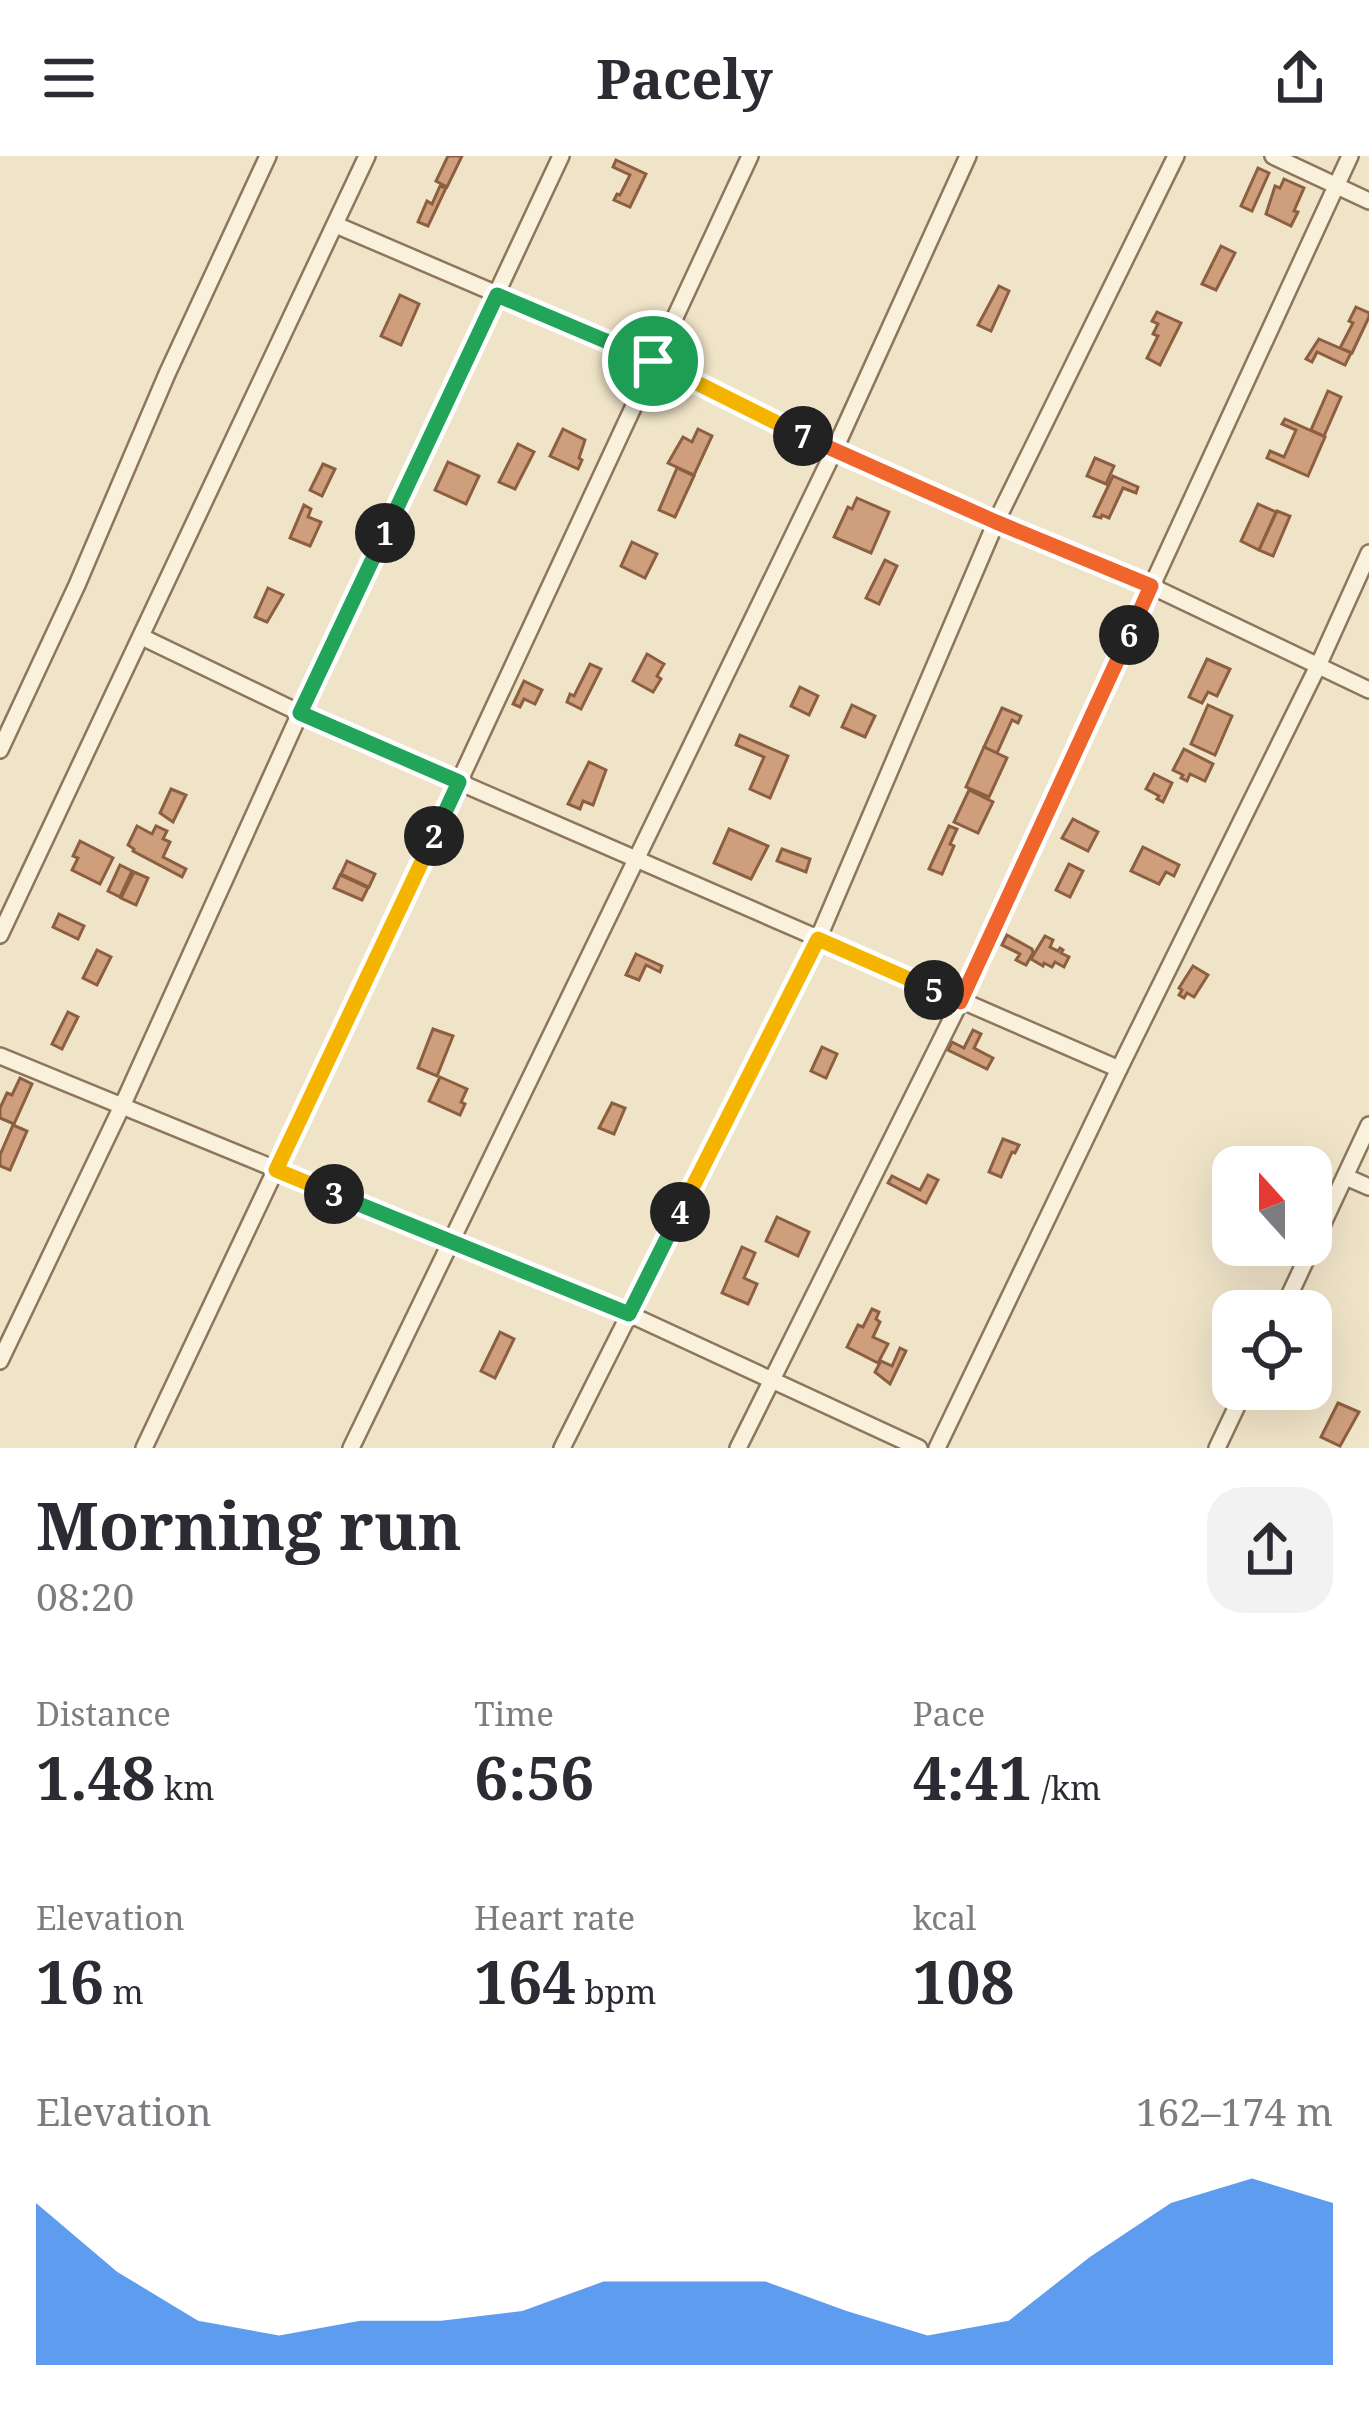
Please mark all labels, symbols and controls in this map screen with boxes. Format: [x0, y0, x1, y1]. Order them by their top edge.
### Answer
text: Pacely [596, 41, 773, 115]
icon: menu [36, 45, 102, 111]
icon: share [1267, 45, 1333, 111]
pin [602, 310, 704, 412]
icon: arrive [620, 328, 686, 394]
pin: 7 [773, 406, 833, 466]
text: 7 [794, 413, 812, 458]
pin: 1 [355, 503, 415, 563]
text: 1 [376, 510, 394, 555]
pin: 6 [1099, 605, 1159, 665]
text: 6 [1120, 612, 1138, 657]
pin: 2 [404, 806, 464, 866]
text: 2 [425, 813, 443, 858]
pin: 5 [904, 960, 964, 1020]
text: 5 [925, 967, 943, 1012]
north arrow [1212, 1146, 1332, 1266]
map controls [1212, 1146, 1332, 1410]
pin: 3 [304, 1164, 364, 1224]
text: 3 [325, 1171, 343, 1216]
pin: 4 [650, 1182, 710, 1242]
text: 4 [671, 1189, 689, 1234]
button: locate [1212, 1290, 1332, 1410]
text: Morning run [36, 1479, 462, 1569]
button: share [1207, 1487, 1333, 1613]
text: 08:20 [36, 1569, 134, 1622]
text: Distance [36, 1691, 171, 1736]
text: Time [474, 1691, 554, 1736]
text: Pace [913, 1691, 985, 1736]
text: 1.48 [36, 1736, 155, 1818]
text: 6:56 [474, 1736, 594, 1818]
text: 4:41 [913, 1736, 1033, 1818]
text: km [155, 1765, 214, 1810]
text: /km [1033, 1765, 1101, 1810]
text: Elevation [36, 1895, 185, 1940]
text: Heart rate [474, 1895, 635, 1940]
text: kcal [913, 1895, 976, 1940]
text: 16 [36, 1940, 104, 2022]
text: 164 [474, 1940, 576, 2022]
text: 108 [913, 1940, 1014, 2022]
text: m [104, 1969, 144, 2014]
text: bpm [576, 1969, 656, 2014]
text: Elevation [36, 2084, 212, 2137]
text: 162–174 m [1136, 2084, 1333, 2137]

